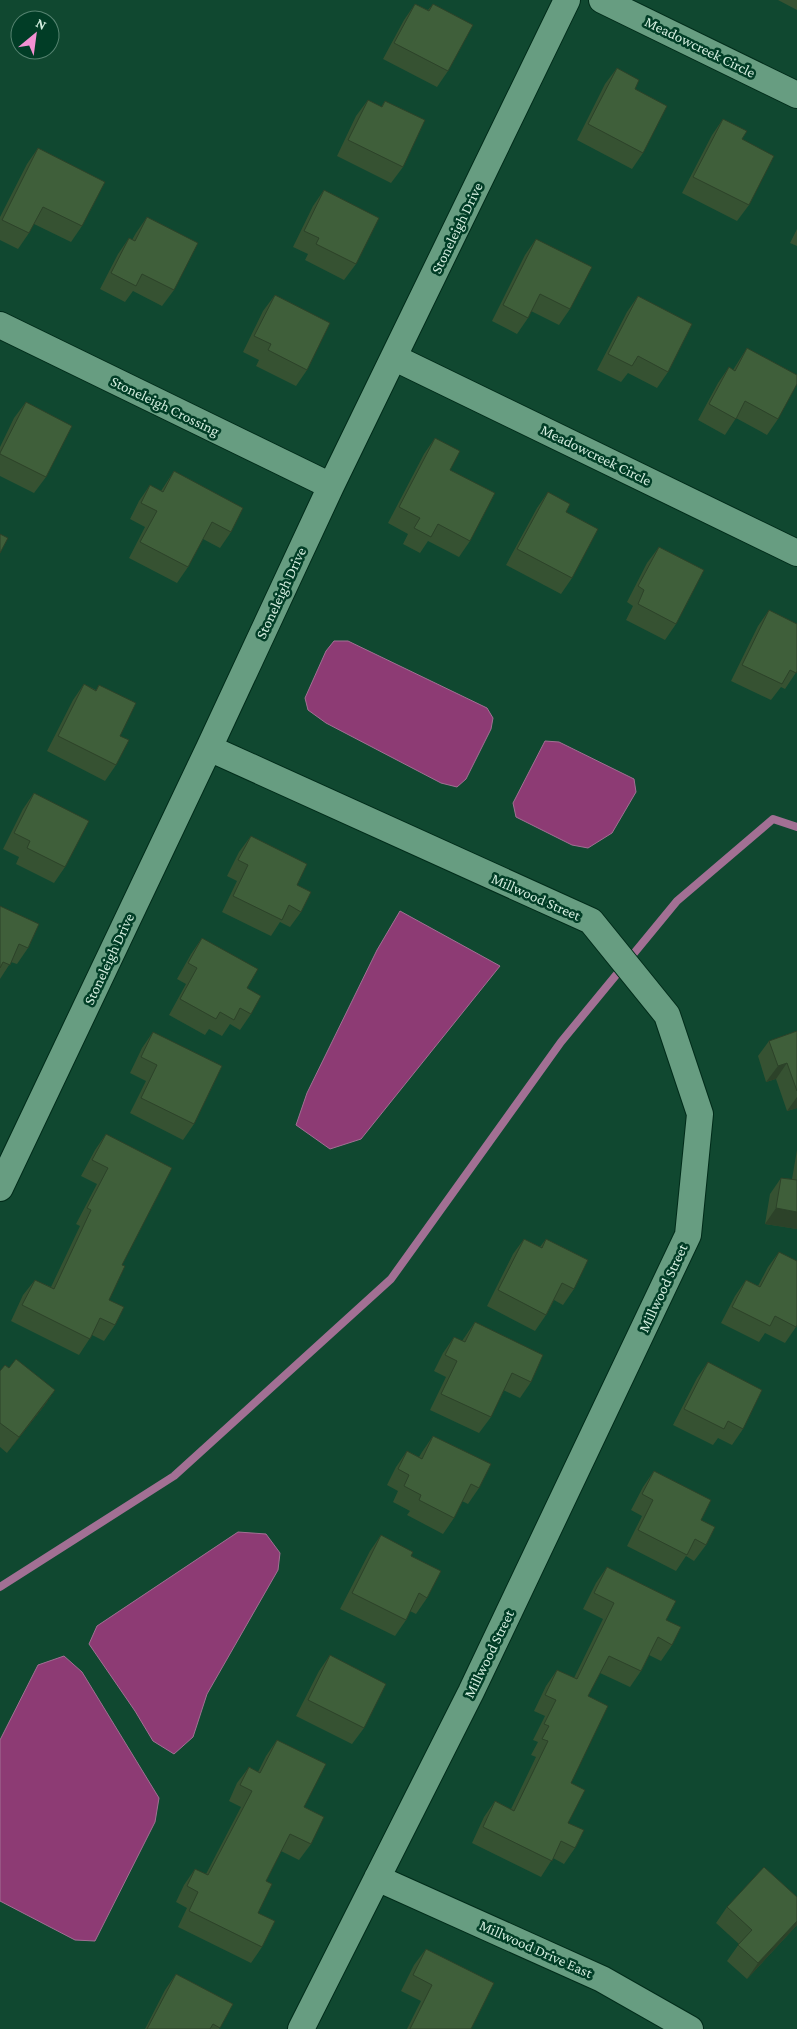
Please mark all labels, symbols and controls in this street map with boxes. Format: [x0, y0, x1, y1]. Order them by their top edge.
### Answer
north arrow [10, 10, 60, 60]
street label: Meadowcreek Circle [642, 13, 758, 81]
text: N [33, 14, 50, 33]
street label: Stoneleigh Drive [428, 180, 487, 277]
street label: Stoneleigh Crossing [108, 373, 222, 440]
street label: Meadowcreek Circle [538, 421, 654, 489]
street label: Stoneleigh Drive [253, 544, 310, 642]
street label: Millwood Street [489, 870, 584, 924]
street label: Stoneleigh Drive [81, 910, 138, 1008]
street label: Millwood Street [635, 1240, 691, 1335]
street label: Millwood Street [461, 1606, 518, 1701]
street label: Millwood Drive East [477, 1917, 596, 1982]

